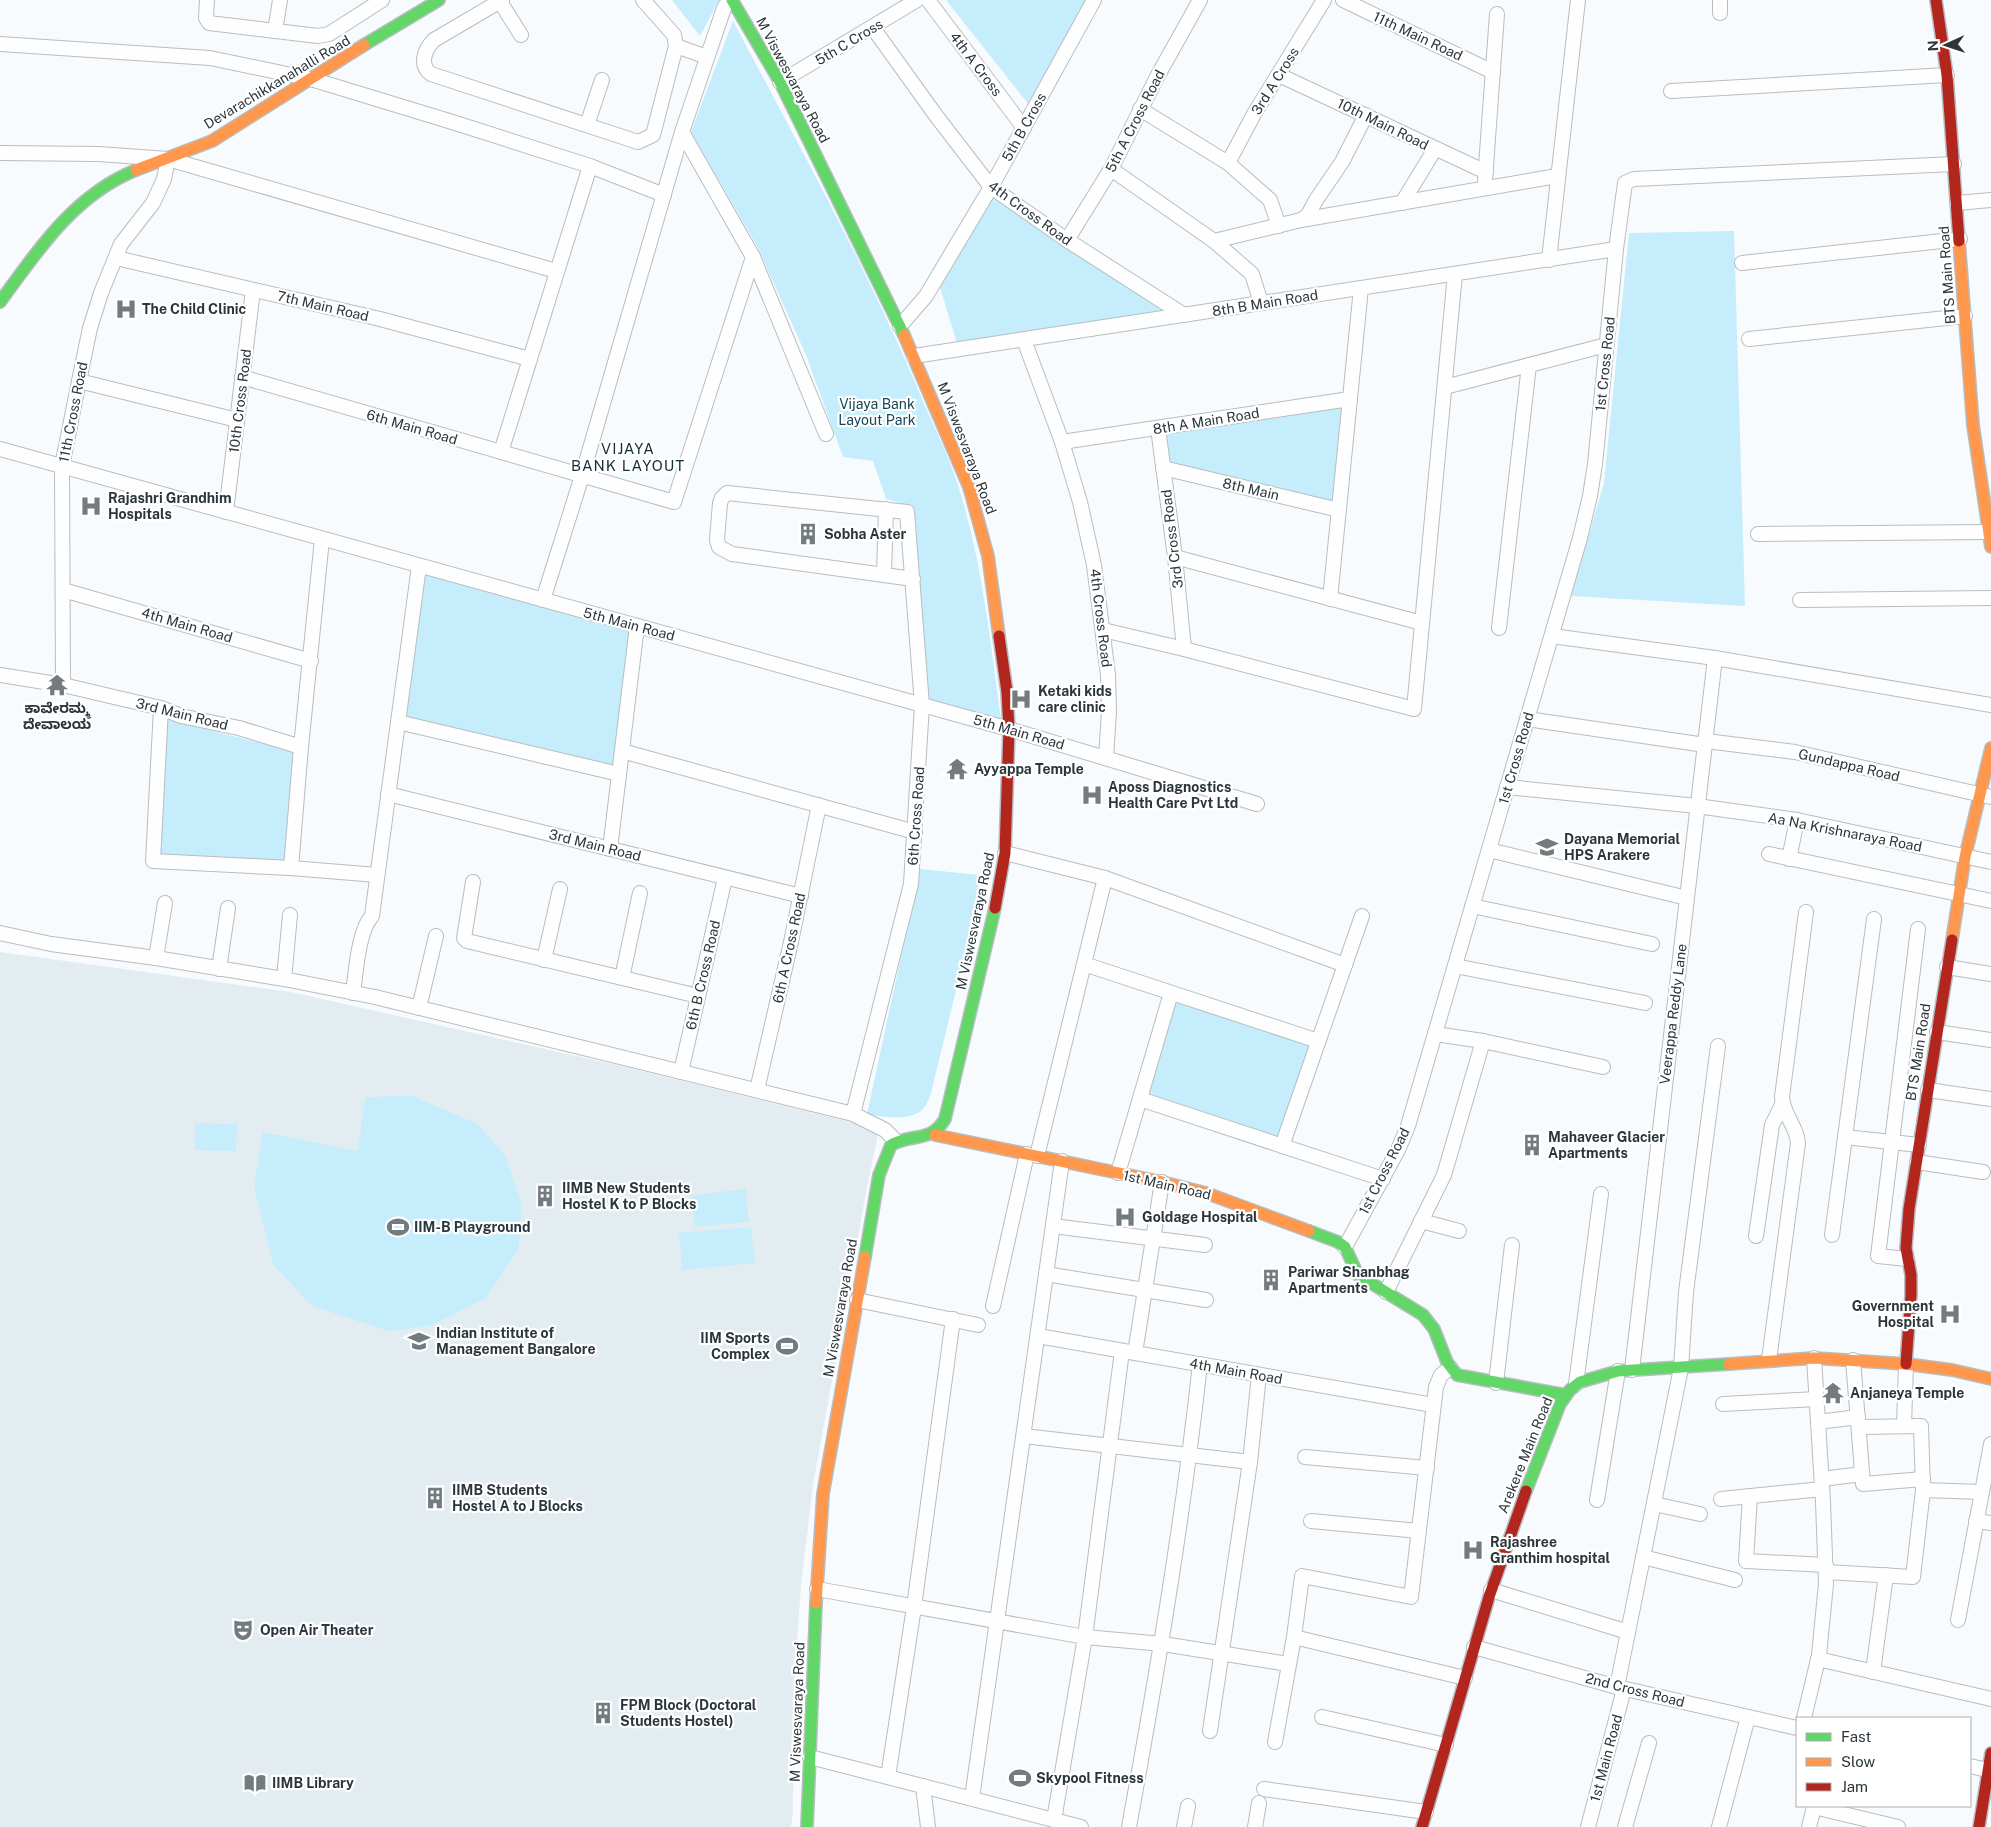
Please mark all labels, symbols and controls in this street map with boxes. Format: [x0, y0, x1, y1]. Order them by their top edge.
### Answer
street label: 11th Main Road [1371, 8, 1465, 64]
street label: M Viswesvaraya Road [753, 14, 833, 146]
street label: 5th C Cross [812, 16, 886, 68]
north arrow [1921, 20, 1971, 70]
street label: 4th A Cross [947, 29, 1005, 99]
street label: Devarachikkanahalli Road [201, 32, 353, 132]
text: N [1925, 40, 1941, 52]
street label: 3rd A Cross [1248, 44, 1302, 118]
street label: 5th A Cross Road [1102, 67, 1168, 175]
street label: 5th B Cross [999, 90, 1049, 164]
street label: 10th Main Road [1335, 95, 1431, 153]
street label: 4th Cross Road [985, 177, 1075, 249]
street label: BTS Main Road [1936, 225, 1958, 325]
street label: 8th B Main Road [1211, 287, 1319, 319]
street label: 7th Main Road [276, 288, 370, 324]
hospital icon: The Child Clinic [113, 296, 139, 322]
place label: The Child Clinic [142, 301, 246, 317]
street label: 1st Cross Road [1592, 316, 1618, 412]
street label: 10th Cross Road [226, 348, 254, 454]
street label: 11th Cross Road [55, 360, 91, 464]
street label: M Viswesvaraya Road [934, 380, 1000, 516]
park label: Vijaya Bank Layout Park [838, 396, 916, 428]
street label: 8th A Main Road [1152, 405, 1260, 437]
street label: 6th Main Road [365, 406, 459, 448]
district label: VIJAYA BANK LAYOUT [571, 440, 685, 474]
street label: 8th Main [1221, 475, 1281, 503]
street label: 3rd Cross Road [1158, 489, 1186, 589]
place label: Rajashri Grandhim Hospitals [108, 490, 231, 522]
hospital icon: Rajashri Grandhim Hospitals [78, 493, 104, 519]
building icon: Sobha Aster [795, 521, 821, 547]
place label: Sobha Aster [824, 526, 906, 542]
street label: 4th Cross Road [1087, 568, 1115, 668]
street label: 4th Main Road [140, 604, 234, 646]
street label: 5th Main Road [581, 604, 677, 644]
temple icon: ಕಾವೇರಮ್ಮ ದೇವಾಲಯ [44, 672, 70, 698]
place label: Ketaki kids care clinic [1038, 683, 1112, 715]
hospital icon: Ketaki kids care clinic [1008, 686, 1034, 712]
street label: 3rd Main Road [134, 695, 230, 733]
place label: ಕಾವೇರಮ್ಮ ದೇವಾಲಯ [23, 700, 92, 732]
street label: 1st Cross Road [1495, 710, 1537, 806]
street label: 5th Main Road [972, 711, 1066, 753]
street label: Gundappa Road [1797, 746, 1901, 784]
temple icon: Ayyappa Temple [944, 756, 970, 782]
place label: Ayyappa Temple [974, 761, 1084, 777]
street label: 6th Cross Road [905, 766, 927, 866]
place label: Aposs Diagnostics Health Care Pvt Ltd [1108, 779, 1238, 811]
hospital icon: Aposs Diagnostics Health Care Pvt Ltd [1079, 782, 1105, 808]
street label: Aa Na Krishnaraya Road [1767, 809, 1923, 855]
street label: 3rd Main Road [547, 826, 643, 864]
place label: Dayana Memorial HPS Arakere [1564, 831, 1680, 863]
school or university icon: Dayana Memorial HPS Arakere [1534, 834, 1560, 860]
street label: M Viswesvaraya Road [953, 851, 997, 991]
street label: 6th A Cross Road [769, 891, 809, 1005]
street label: 6th B Cross Road [683, 919, 723, 1031]
street label: Veerappa Reddy Lane [1656, 943, 1690, 1085]
street label: BTS Main Road [1902, 1002, 1934, 1102]
street label: 1st Cross Road [1355, 1125, 1413, 1217]
place label: Mahaveer Glacier Apartments [1548, 1129, 1665, 1161]
building icon: Mahaveer Glacier Apartments [1519, 1132, 1545, 1158]
street label: 1st Main Road [1121, 1167, 1213, 1203]
place label: IIMB New Students Hostel K to P Blocks [562, 1180, 696, 1212]
building icon: IIMB New Students Hostel K to P Blocks [532, 1183, 558, 1209]
hospital icon: Goldage Hospital [1112, 1204, 1138, 1230]
place label: Goldage Hospital [1142, 1209, 1258, 1225]
sports icon: IIM-B Playground [385, 1214, 411, 1240]
place label: IIM-B Playground [414, 1219, 530, 1235]
street label: M Viswesvaraya Road [820, 1238, 860, 1378]
place label: Pariwar Shanbhag Apartments [1288, 1264, 1410, 1296]
building icon: Pariwar Shanbhag Apartments [1258, 1267, 1284, 1293]
place label: Government Hospital [1852, 1298, 1934, 1330]
hospital icon: Government Hospital [1937, 1301, 1963, 1327]
place label: Indian Institute of Management Bangalore [436, 1325, 596, 1357]
school or university icon: Indian Institute of Management Bangalore [406, 1328, 432, 1354]
place label: IIM Sports Complex [700, 1330, 770, 1362]
sports icon: IIM Sports Complex [774, 1333, 800, 1359]
street label: 4th Main Road [1188, 1355, 1284, 1387]
temple icon: Anjaneya Temple [1820, 1380, 1846, 1406]
place label: Anjaneya Temple [1850, 1385, 1964, 1401]
street label: Arekere Main Road [1494, 1395, 1556, 1515]
place label: IIMB Students Hostel A to J Blocks [452, 1482, 583, 1514]
building icon: IIMB Students Hostel A to J Blocks [422, 1485, 448, 1511]
place label: Rajashree Granthim hospital [1490, 1534, 1611, 1566]
hospital icon: Rajashree Granthim hospital [1460, 1537, 1486, 1563]
theatre icon: Open Air Theater [230, 1617, 256, 1643]
place label: Open Air Theater [260, 1622, 374, 1638]
street label: M Viswesvaraya Road [787, 1642, 807, 1782]
street label: 2nd Cross Road [1584, 1670, 1686, 1710]
place label: FPM Block (Doctoral Students Hostel) [620, 1697, 757, 1729]
building icon: FPM Block (Doctoral Students Hostel) [590, 1700, 616, 1726]
street label: 1st Main Road [1587, 1713, 1625, 1803]
legend [1796, 1717, 1971, 1807]
text: Fast [1841, 1728, 1871, 1745]
text: Slow [1841, 1753, 1876, 1770]
sports icon: Skypool Fitness [1007, 1765, 1033, 1791]
library icon: IIMB Library [242, 1770, 268, 1796]
place label: Skypool Fitness [1036, 1770, 1144, 1786]
place label: IIMB Library [272, 1775, 354, 1791]
text: Jam [1841, 1778, 1868, 1795]

